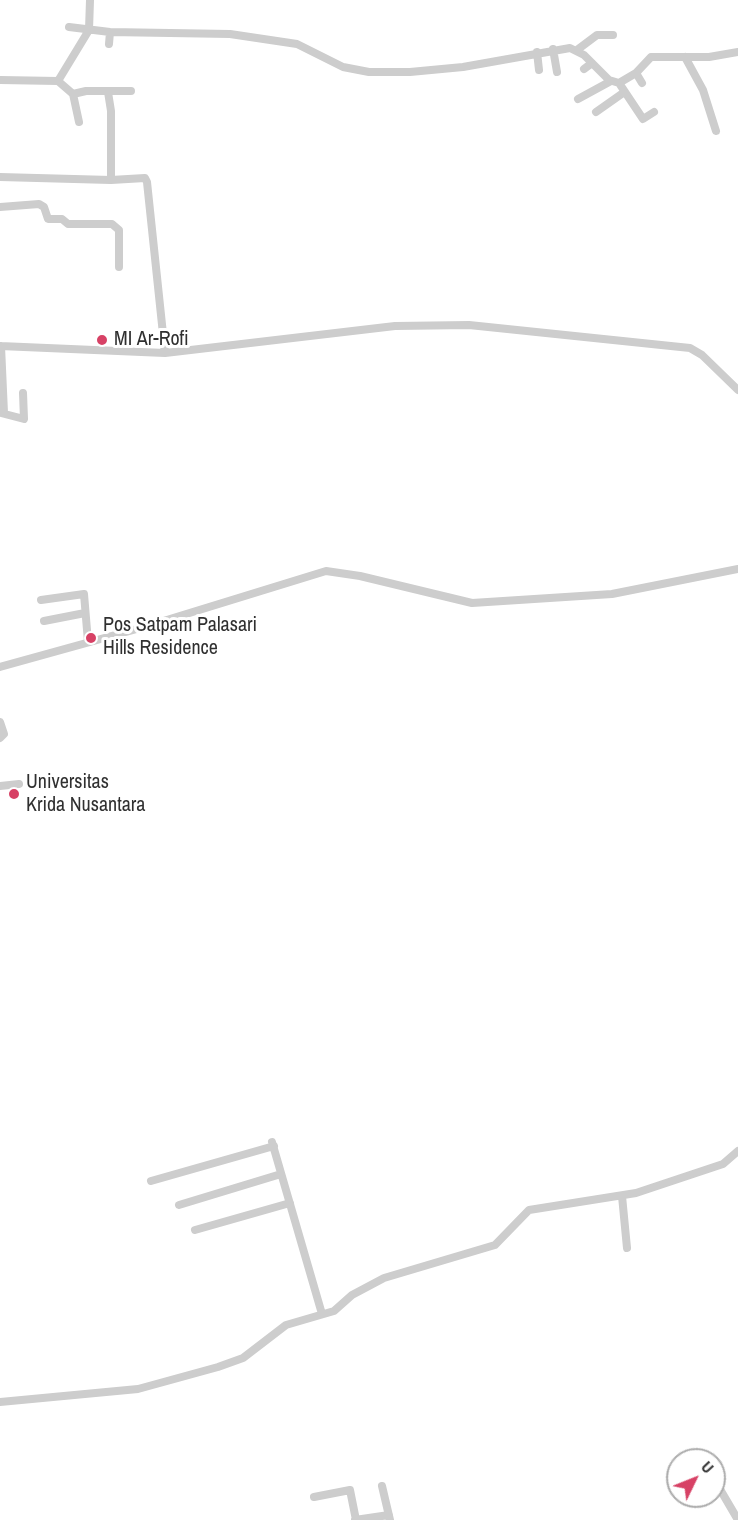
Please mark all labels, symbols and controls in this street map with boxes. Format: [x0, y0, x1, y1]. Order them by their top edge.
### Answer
place label: MI Ar-Rofi [114, 328, 189, 352]
marker: MI Ar-Rofi [95, 333, 109, 347]
place label: Pos Satpam Palasari Hills Residence [103, 614, 257, 661]
marker: Pos Satpam Palasari Hills Residence [84, 631, 98, 645]
place label: Universitas Krida Nusantara [26, 771, 145, 818]
marker: Universitas Krida Nusantara [7, 787, 21, 801]
north arrow [666, 1448, 726, 1508]
text: U [696, 1456, 719, 1478]

